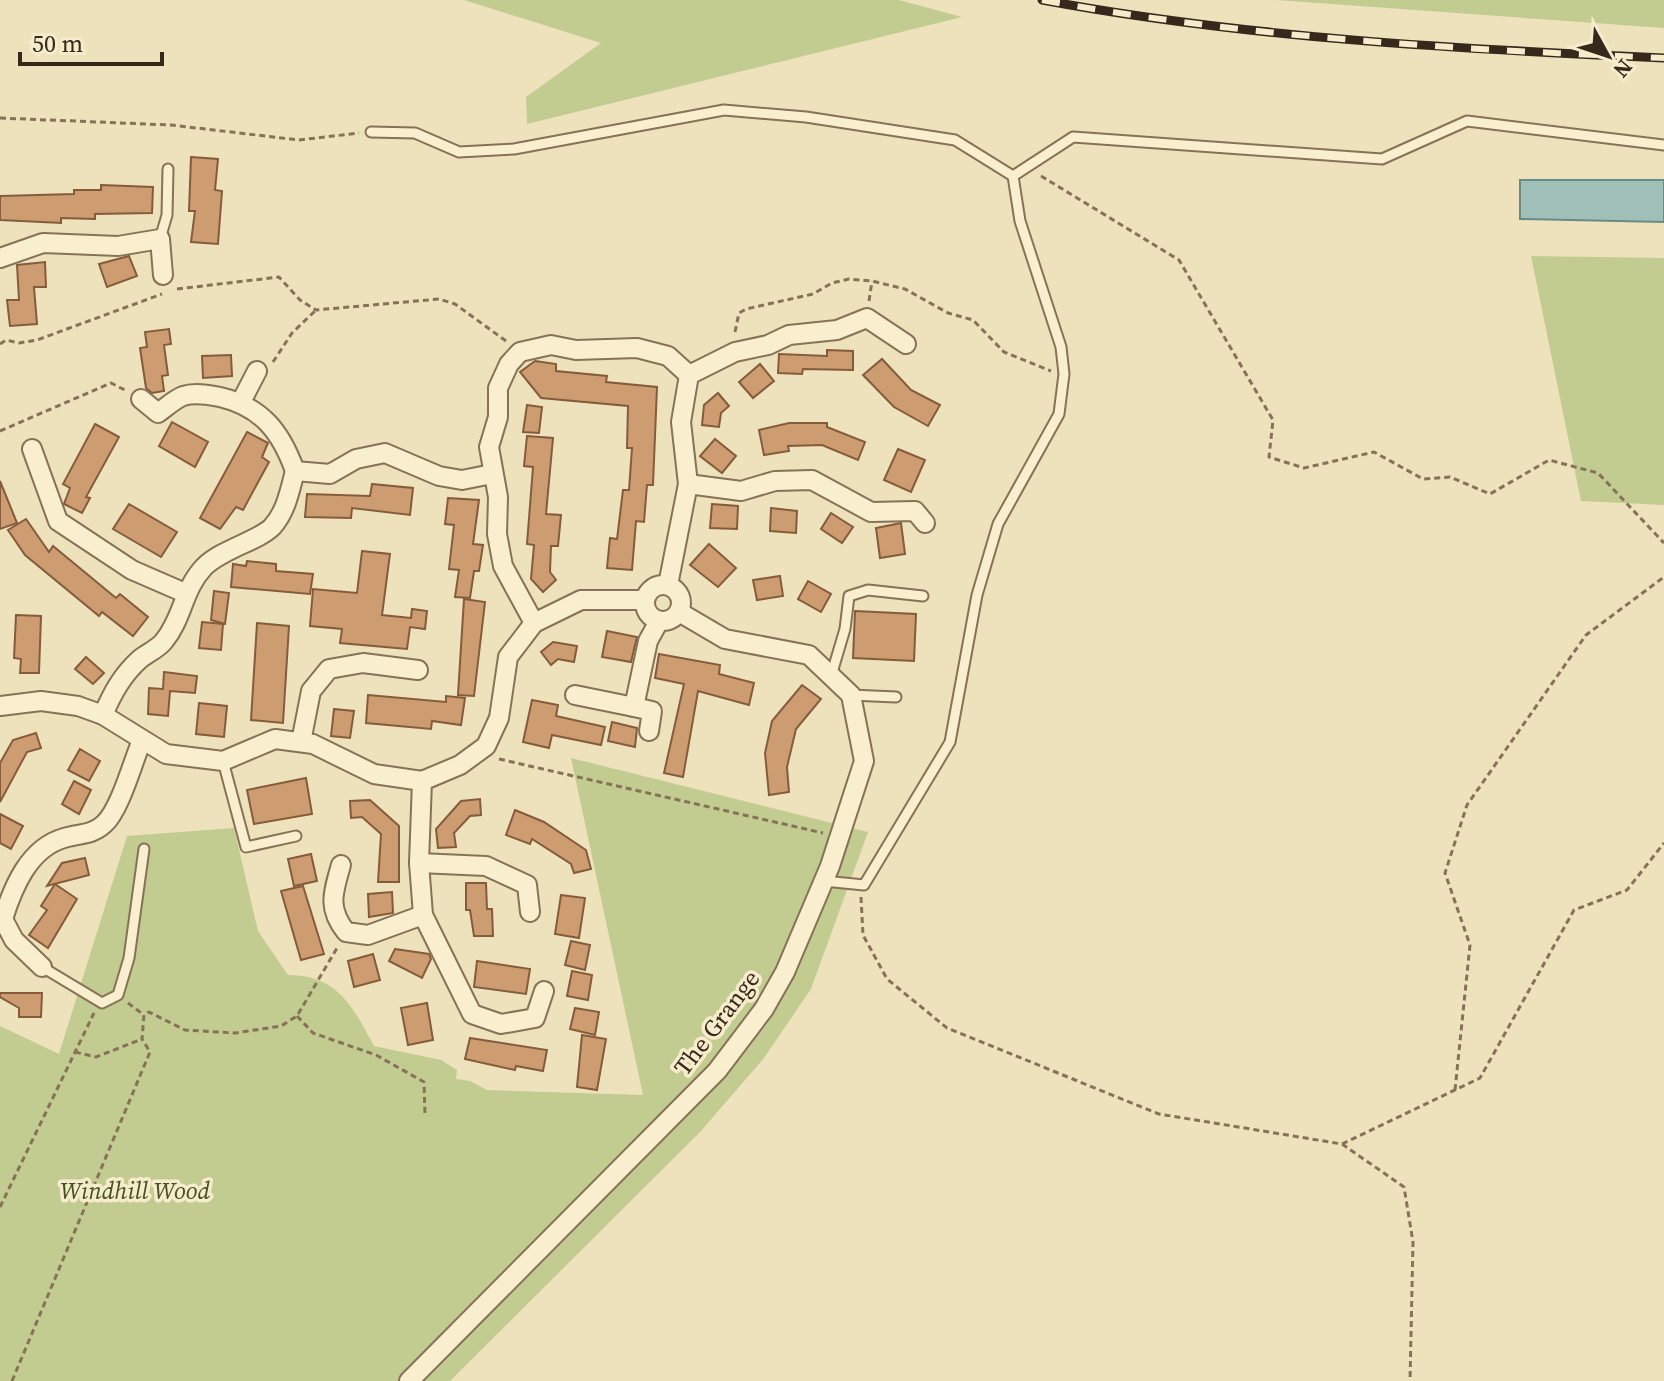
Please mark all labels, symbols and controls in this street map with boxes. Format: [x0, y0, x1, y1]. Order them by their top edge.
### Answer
scale bar [20, 16, 162, 66]
north arrow [1568, 16, 1648, 96]
text: 50 m [32, 27, 83, 60]
text: N [1607, 53, 1640, 85]
street label: The Grange [666, 963, 767, 1082]
park label: Windhill Wood [60, 1174, 210, 1207]

